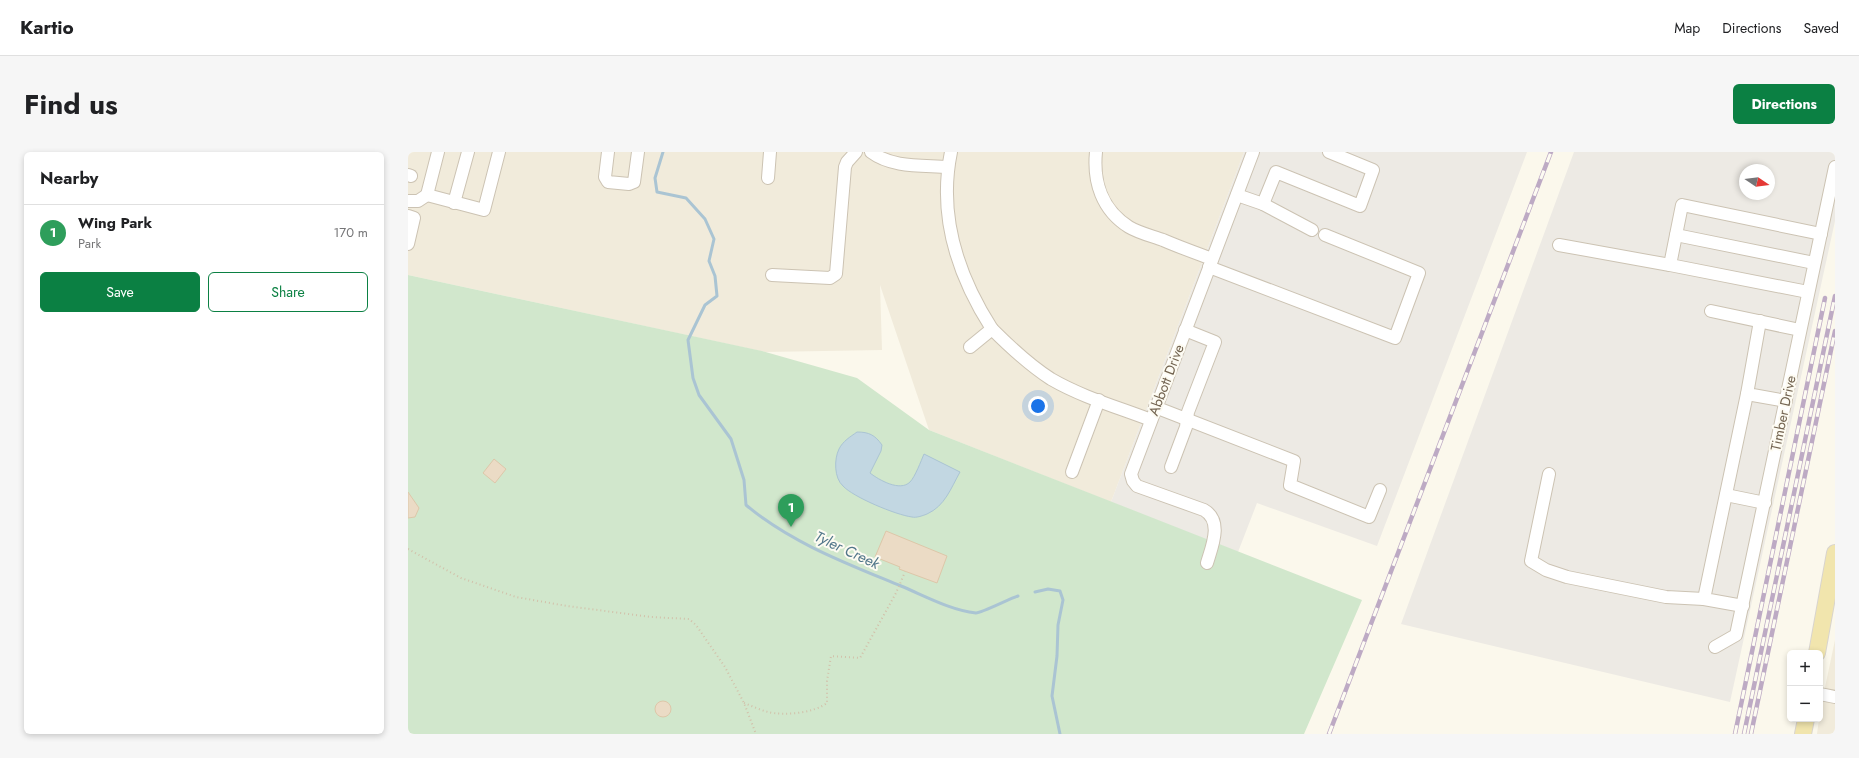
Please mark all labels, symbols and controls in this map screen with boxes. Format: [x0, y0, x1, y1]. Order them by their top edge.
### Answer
text: Kartio [20, 14, 74, 41]
text: Map [1674, 18, 1700, 38]
text: Directions [1722, 18, 1782, 38]
text: Saved [1804, 18, 1839, 38]
text: Find us [24, 84, 118, 125]
button: Directions [1733, 84, 1835, 124]
north arrow [1739, 164, 1775, 200]
text: Nearby [40, 166, 98, 190]
text: Wing Park [78, 212, 152, 234]
text: 1 [50, 223, 56, 242]
text: 170 m [333, 223, 368, 242]
text: Park [78, 234, 101, 253]
button: Save [40, 272, 200, 312]
button: Share [208, 272, 368, 312]
street label: Abbott Drive [1143, 341, 1189, 419]
street label: Timber Drive [1765, 374, 1801, 452]
your location [1028, 396, 1048, 416]
pin: 1 [778, 494, 804, 527]
water label: Tyler Creek [811, 525, 884, 575]
map controls [1787, 650, 1823, 722]
button: + [1787, 650, 1823, 686]
button: − [1787, 686, 1823, 722]

